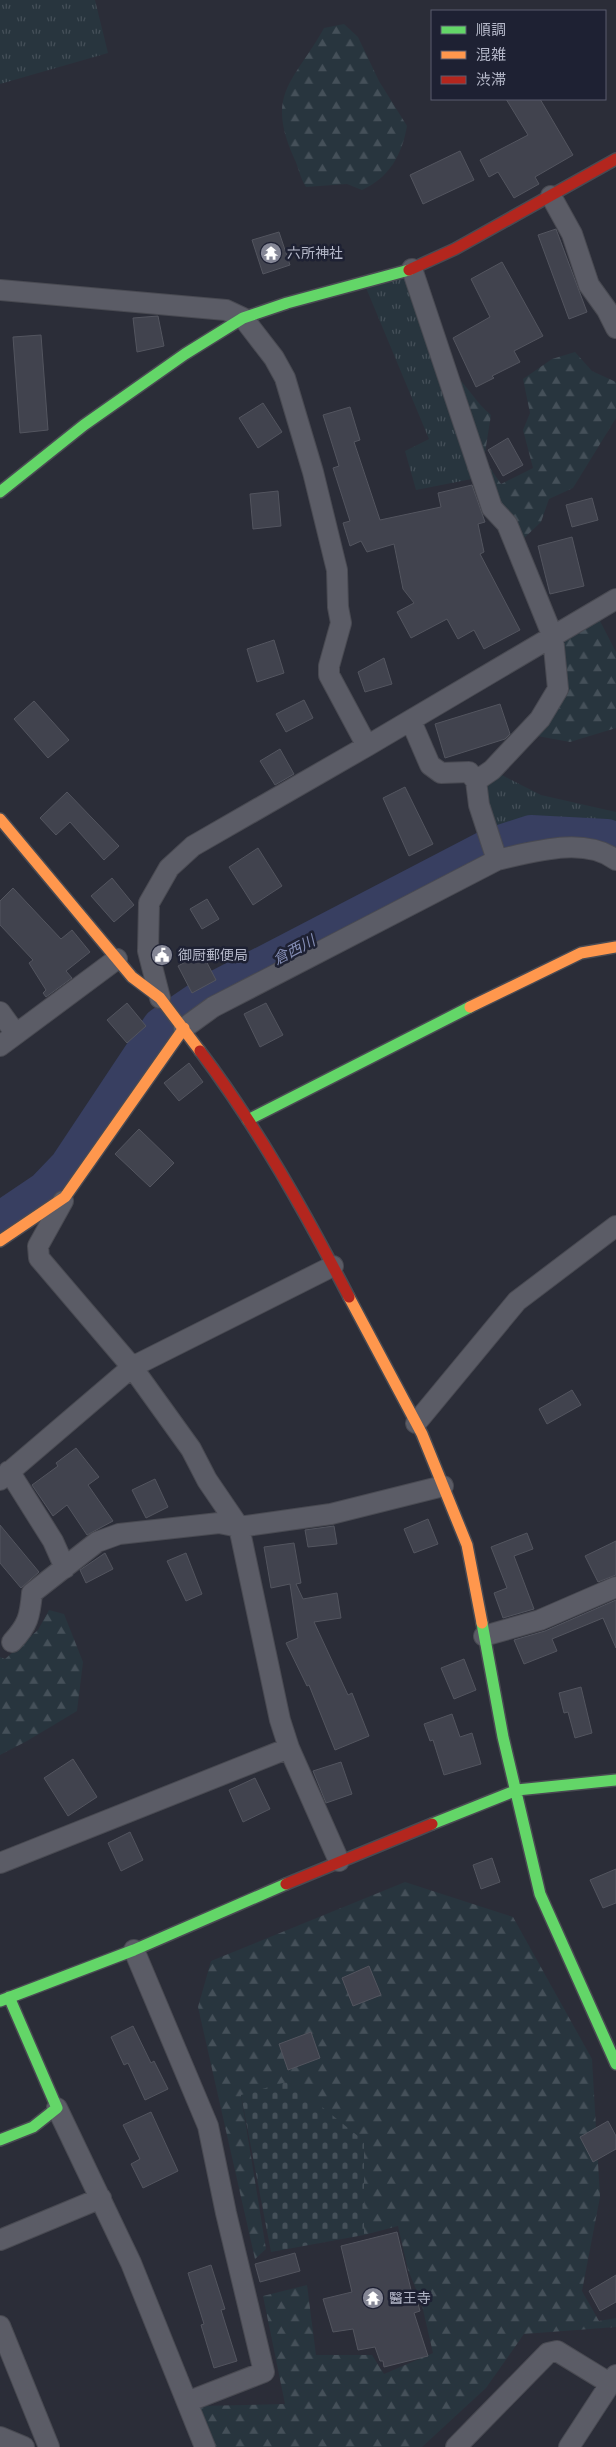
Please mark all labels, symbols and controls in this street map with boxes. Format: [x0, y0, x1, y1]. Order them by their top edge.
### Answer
legend [431, 10, 606, 100]
text: 順調 [476, 20, 506, 39]
text: 混雑 [476, 45, 506, 64]
text: 渋滞 [476, 70, 506, 89]
temple icon: 六所神社 [259, 241, 283, 265]
place label: 六所神社 [287, 244, 343, 262]
water label: 倉西川 [269, 930, 320, 969]
public building icon: 御厨郵便局 [150, 943, 174, 967]
place label: 御厨郵便局 [178, 946, 248, 964]
temple icon: 醫王寺 [361, 2286, 385, 2310]
place label: 醫王寺 [389, 2289, 431, 2307]

